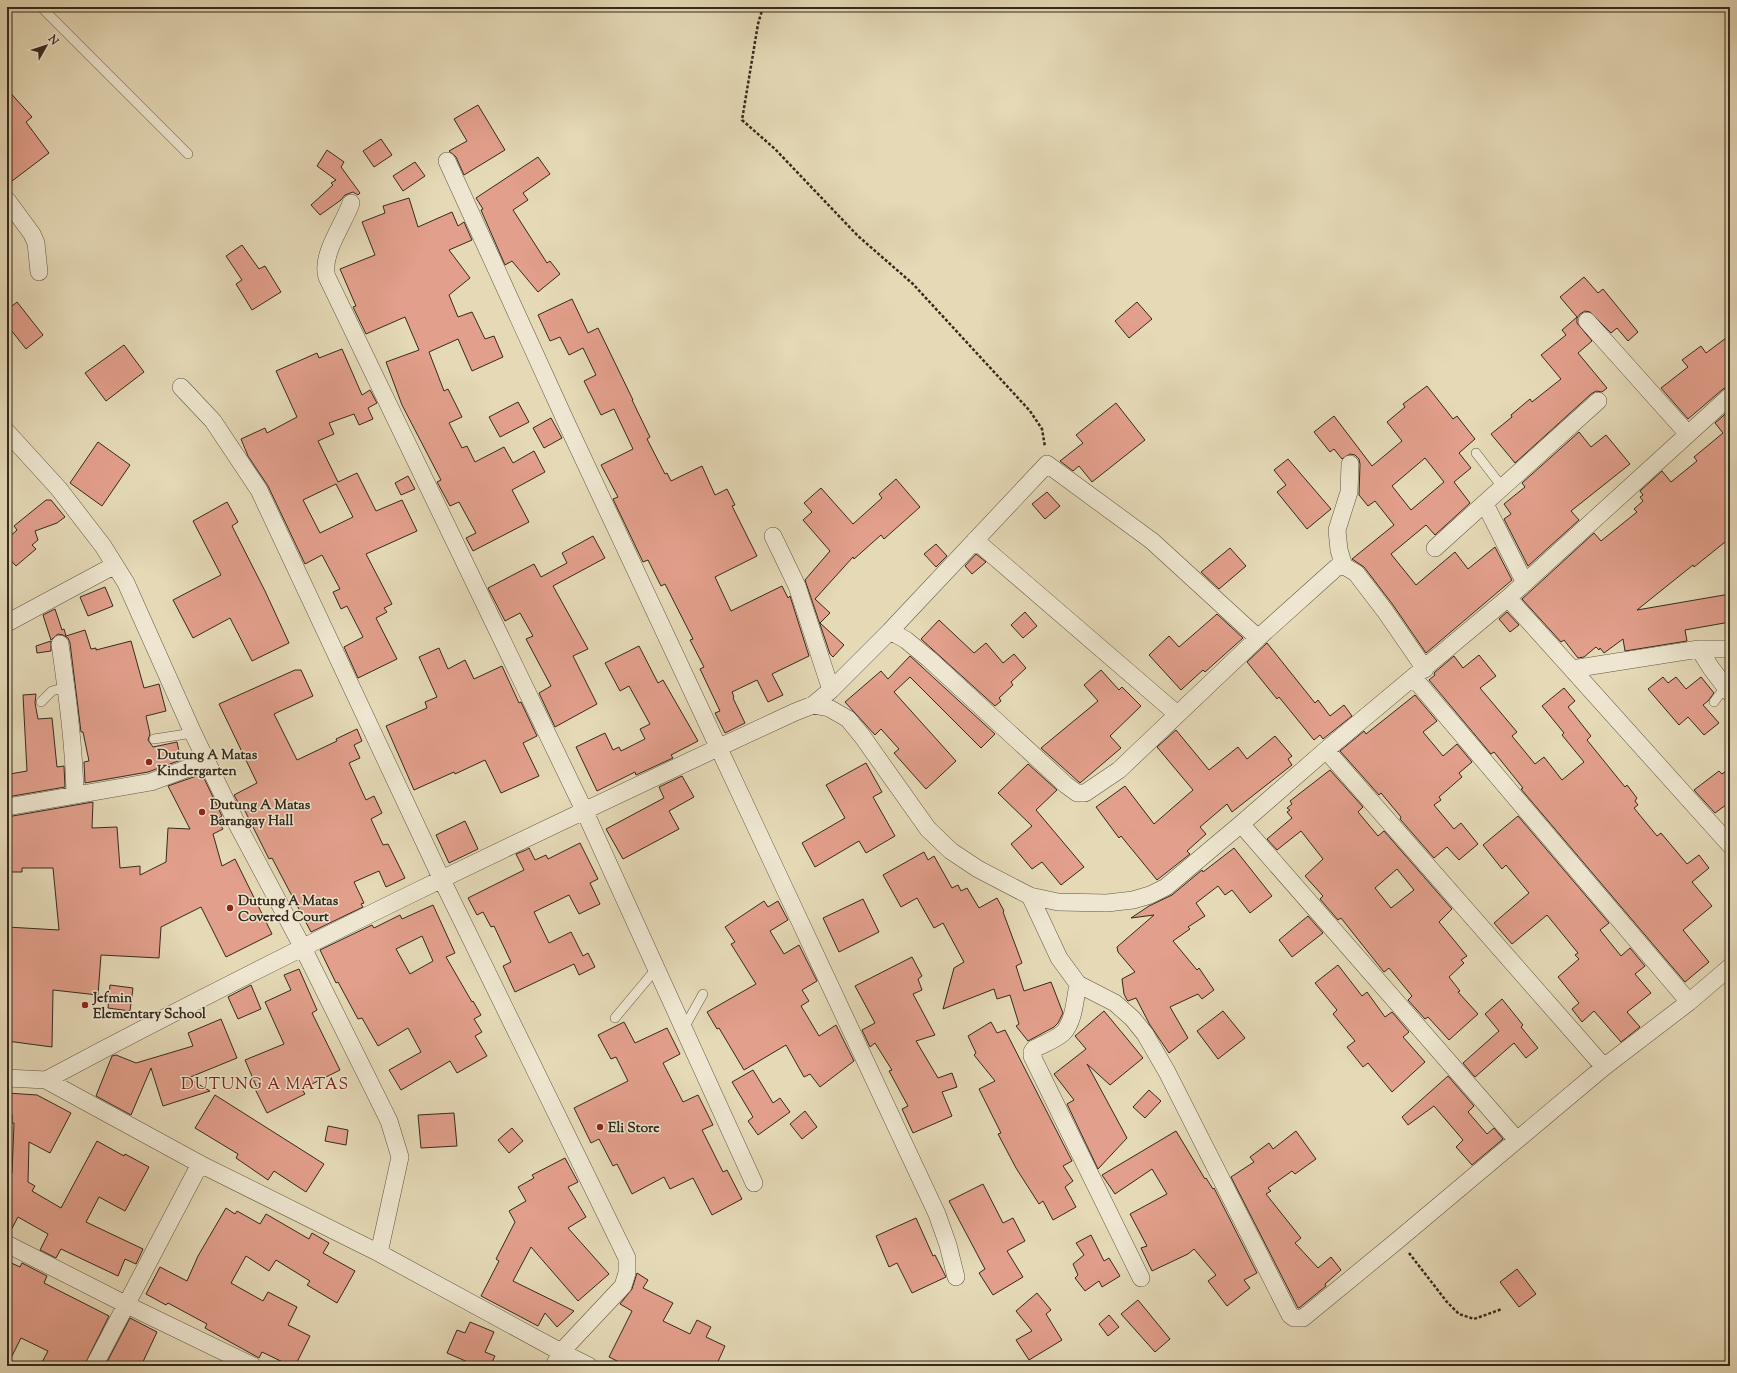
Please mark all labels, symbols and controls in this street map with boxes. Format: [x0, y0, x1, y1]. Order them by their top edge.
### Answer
north arrow [26, 26, 66, 66]
text: N [43, 31, 62, 49]
place label: Dutung A Matas Kindergarten [157, 746, 258, 782]
marker: Dutung A Matas Kindergarten [144, 757, 154, 767]
place label: Dutung A Matas Barangay Hall [210, 796, 311, 832]
marker: Dutung A Matas Barangay Hall [197, 807, 207, 817]
place label: Dutung A Matas Covered Court [238, 892, 339, 928]
marker: Dutung A Matas Covered Court [225, 903, 235, 913]
place label: Jefmin Elementary School [92, 989, 206, 1025]
marker: Jefmin Elementary School [80, 1000, 90, 1010]
district label: DUTUNG A MATAS [181, 1074, 349, 1097]
place label: Eli Store [608, 1119, 660, 1139]
marker: Eli Store [595, 1122, 605, 1132]

